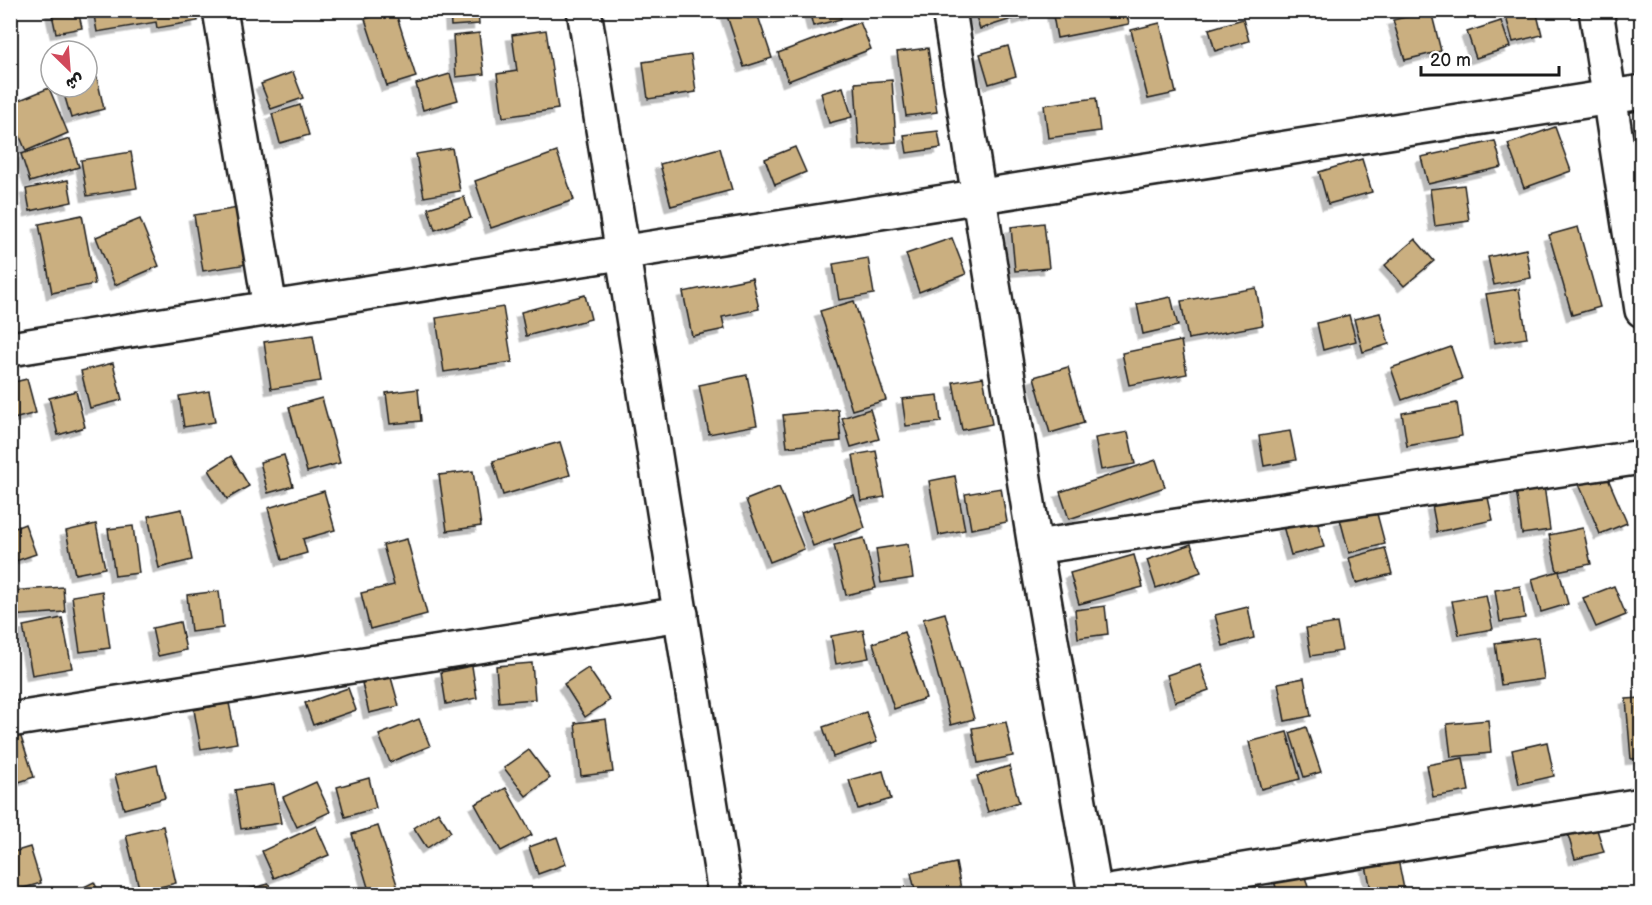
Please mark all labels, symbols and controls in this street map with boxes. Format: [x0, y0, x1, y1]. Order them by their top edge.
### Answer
north arrow [39, 39, 99, 99]
scale bar [1421, 39, 1559, 77]
text: 20 m [1430, 50, 1471, 71]
text: ش [63, 69, 87, 94]

